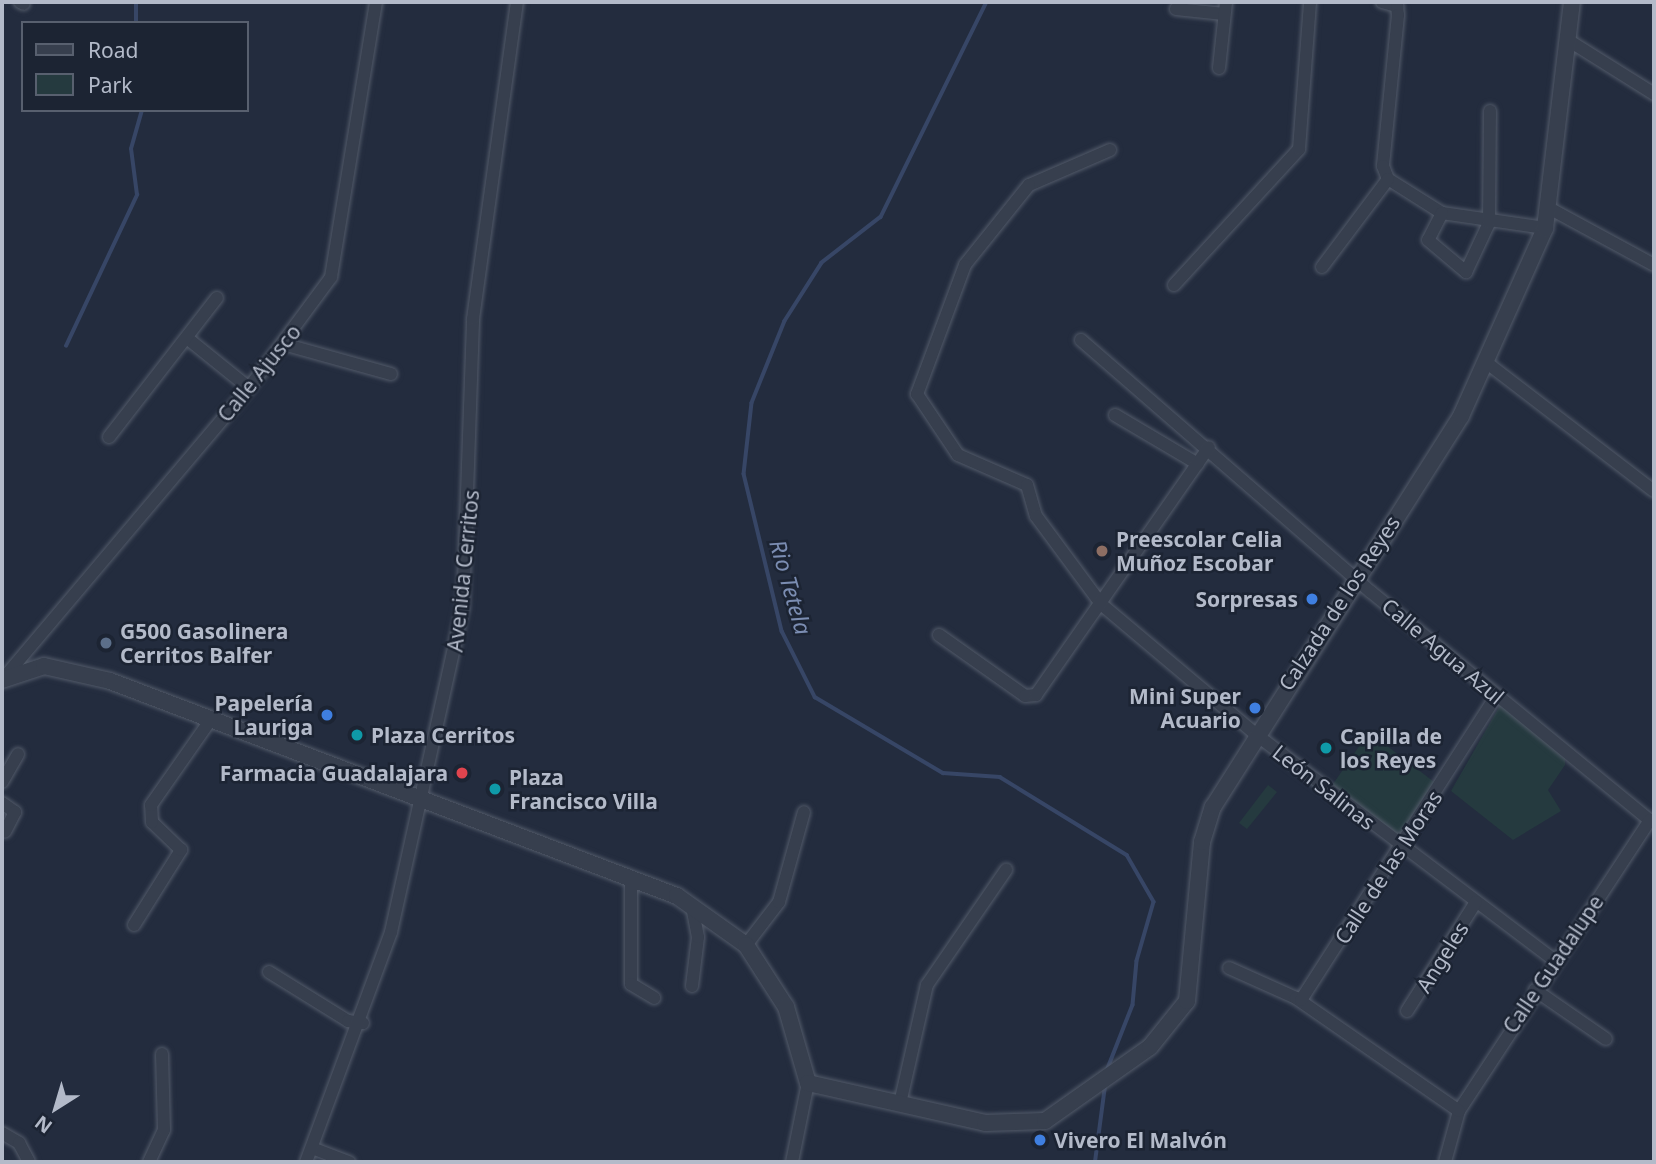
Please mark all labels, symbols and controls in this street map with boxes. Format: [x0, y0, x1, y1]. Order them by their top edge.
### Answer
legend [21, 21, 248, 112]
text: Road [88, 36, 138, 64]
text: Park [88, 71, 132, 99]
street label: Calle Ajusco [212, 319, 306, 427]
street label: Avenida Cerritos [442, 489, 484, 653]
street label: Calzada de los Reyes [1273, 511, 1405, 695]
place label: Preescolar Celia Muñoz Escobar [1116, 526, 1282, 576]
water label: Rio Tetela [764, 536, 818, 638]
marker: Preescolar Celia Muñoz Escobar [1094, 543, 1110, 559]
place label: Sorpresas [1195, 586, 1298, 612]
marker: Sorpresas [1304, 591, 1320, 607]
street label: Calle Agua Azul [1377, 593, 1509, 709]
place label: G500 Gasolinera Cerritos Balfer [120, 618, 288, 668]
marker: G500 Gasolinera Cerritos Balfer [98, 635, 114, 651]
place label: Mini Super Acuario [1129, 683, 1241, 733]
place label: Papelería Lauriga [215, 690, 313, 740]
marker: Mini Super Acuario [1247, 700, 1263, 716]
marker: Papelería Lauriga [319, 707, 335, 723]
place label: Plaza Cerritos [371, 722, 515, 748]
place label: Capilla de los Reyes [1340, 723, 1442, 773]
marker: Plaza Cerritos [349, 727, 365, 743]
street label: León Salinas [1268, 739, 1380, 835]
marker: Capilla de los Reyes [1318, 740, 1334, 756]
place label: Farmacia Guadalajara [220, 760, 448, 786]
place label: Plaza Francisco Villa [509, 764, 658, 814]
marker: Farmacia Guadalajara [454, 765, 470, 781]
marker: Plaza Francisco Villa [487, 781, 503, 797]
street label: Calle de las Moras [1329, 786, 1447, 948]
street label: Calle Guadalupe [1498, 890, 1608, 1038]
street label: Angeles [1411, 917, 1473, 997]
north arrow [21, 1073, 91, 1143]
text: N [29, 1110, 57, 1140]
place label: Vivero El Malvón [1054, 1127, 1227, 1153]
marker: Vivero El Malvón [1032, 1132, 1048, 1148]

